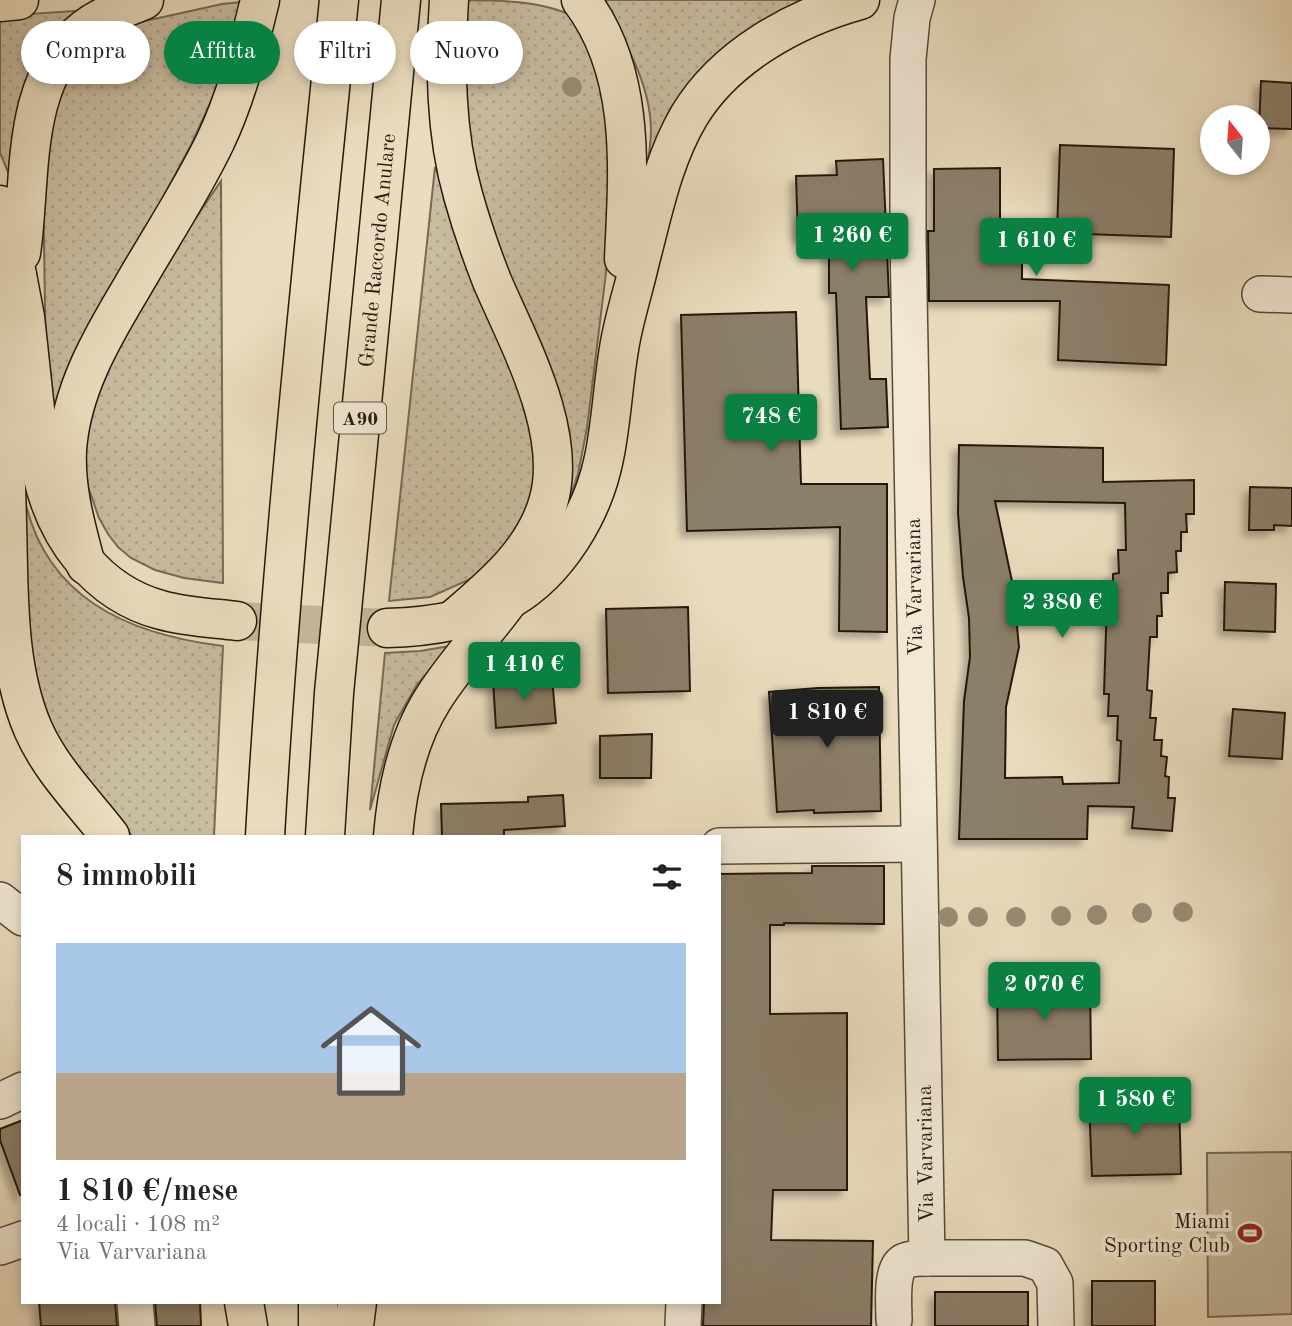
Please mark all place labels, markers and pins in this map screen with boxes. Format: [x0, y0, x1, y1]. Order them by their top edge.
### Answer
pin: 1 260 € [787, 214, 917, 273]
pin: 1 610 € [971, 218, 1101, 278]
pin: 748 € [722, 394, 820, 454]
pin: 2 380 € [997, 580, 1127, 640]
pin: 1 410 € [459, 642, 589, 702]
pin: 1 810 € [762, 690, 892, 750]
pin: 2 070 € [979, 962, 1109, 1022]
pin: 1 580 € [1070, 1078, 1200, 1137]
place label: Miami Sporting Club [1104, 1212, 1230, 1257]
sports icon: Miami Sporting Club [1236, 1219, 1264, 1247]

